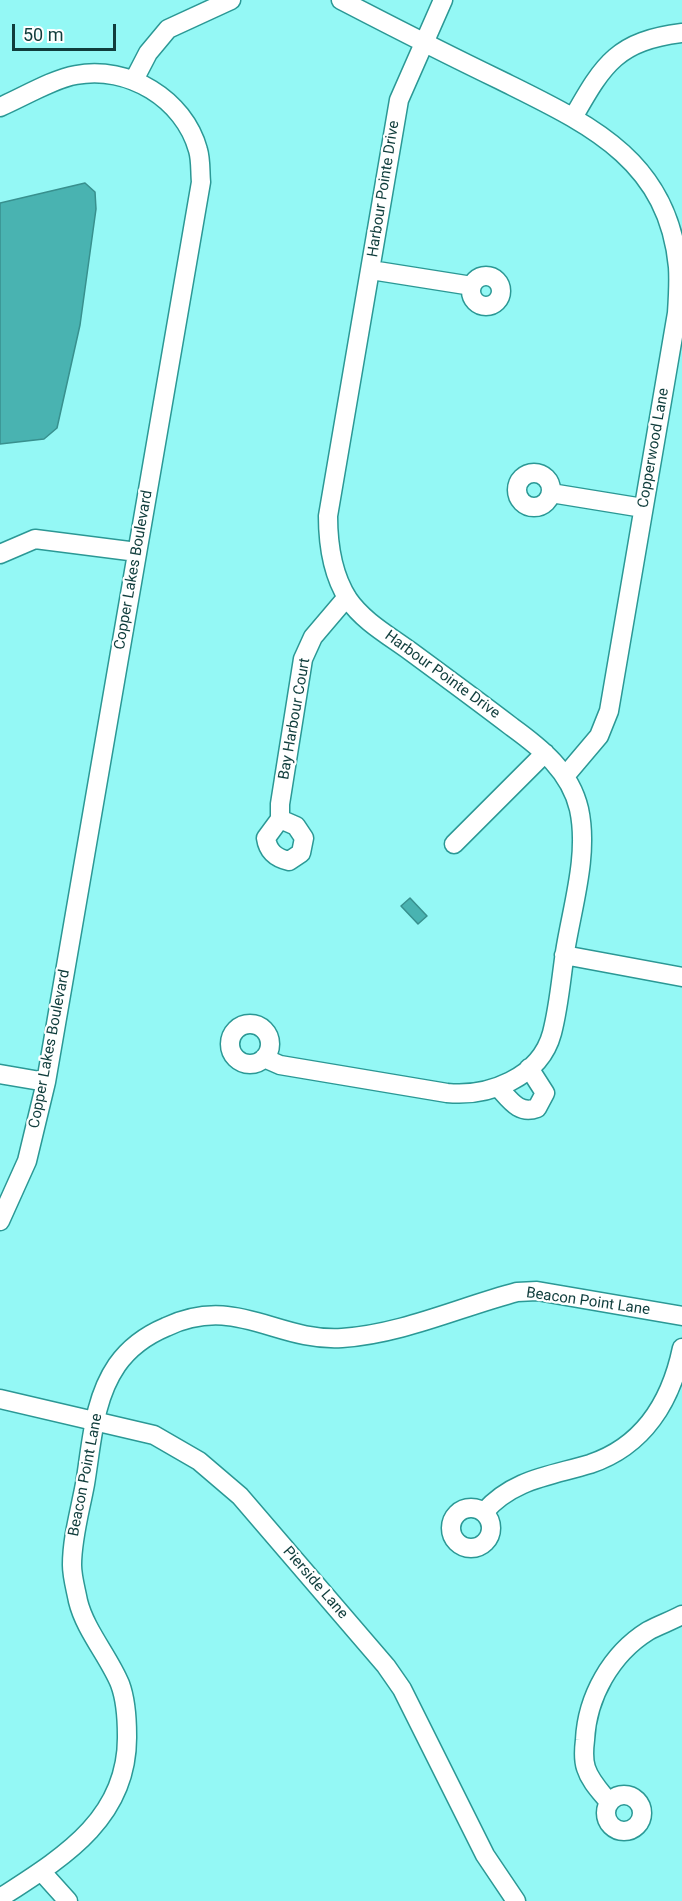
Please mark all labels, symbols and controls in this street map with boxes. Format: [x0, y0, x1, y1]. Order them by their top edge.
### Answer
scale bar [15, 12, 118, 50]
text: 50 m [23, 24, 63, 45]
street label: Harbour Pointe Drive [364, 119, 404, 259]
street label: Copperwood Lane [635, 387, 673, 509]
street label: Copper Lakes Boulevard [111, 489, 157, 651]
street label: Harbour Pointe Drive [381, 627, 503, 723]
street label: Bay Harbour Court [275, 657, 315, 781]
street label: Copper Lakes Boulevard [26, 968, 74, 1130]
street label: Beacon Point Lane [525, 1284, 651, 1320]
street label: Beacon Point Lane [65, 1412, 107, 1538]
street label: Pierside Lane [279, 1543, 351, 1623]

